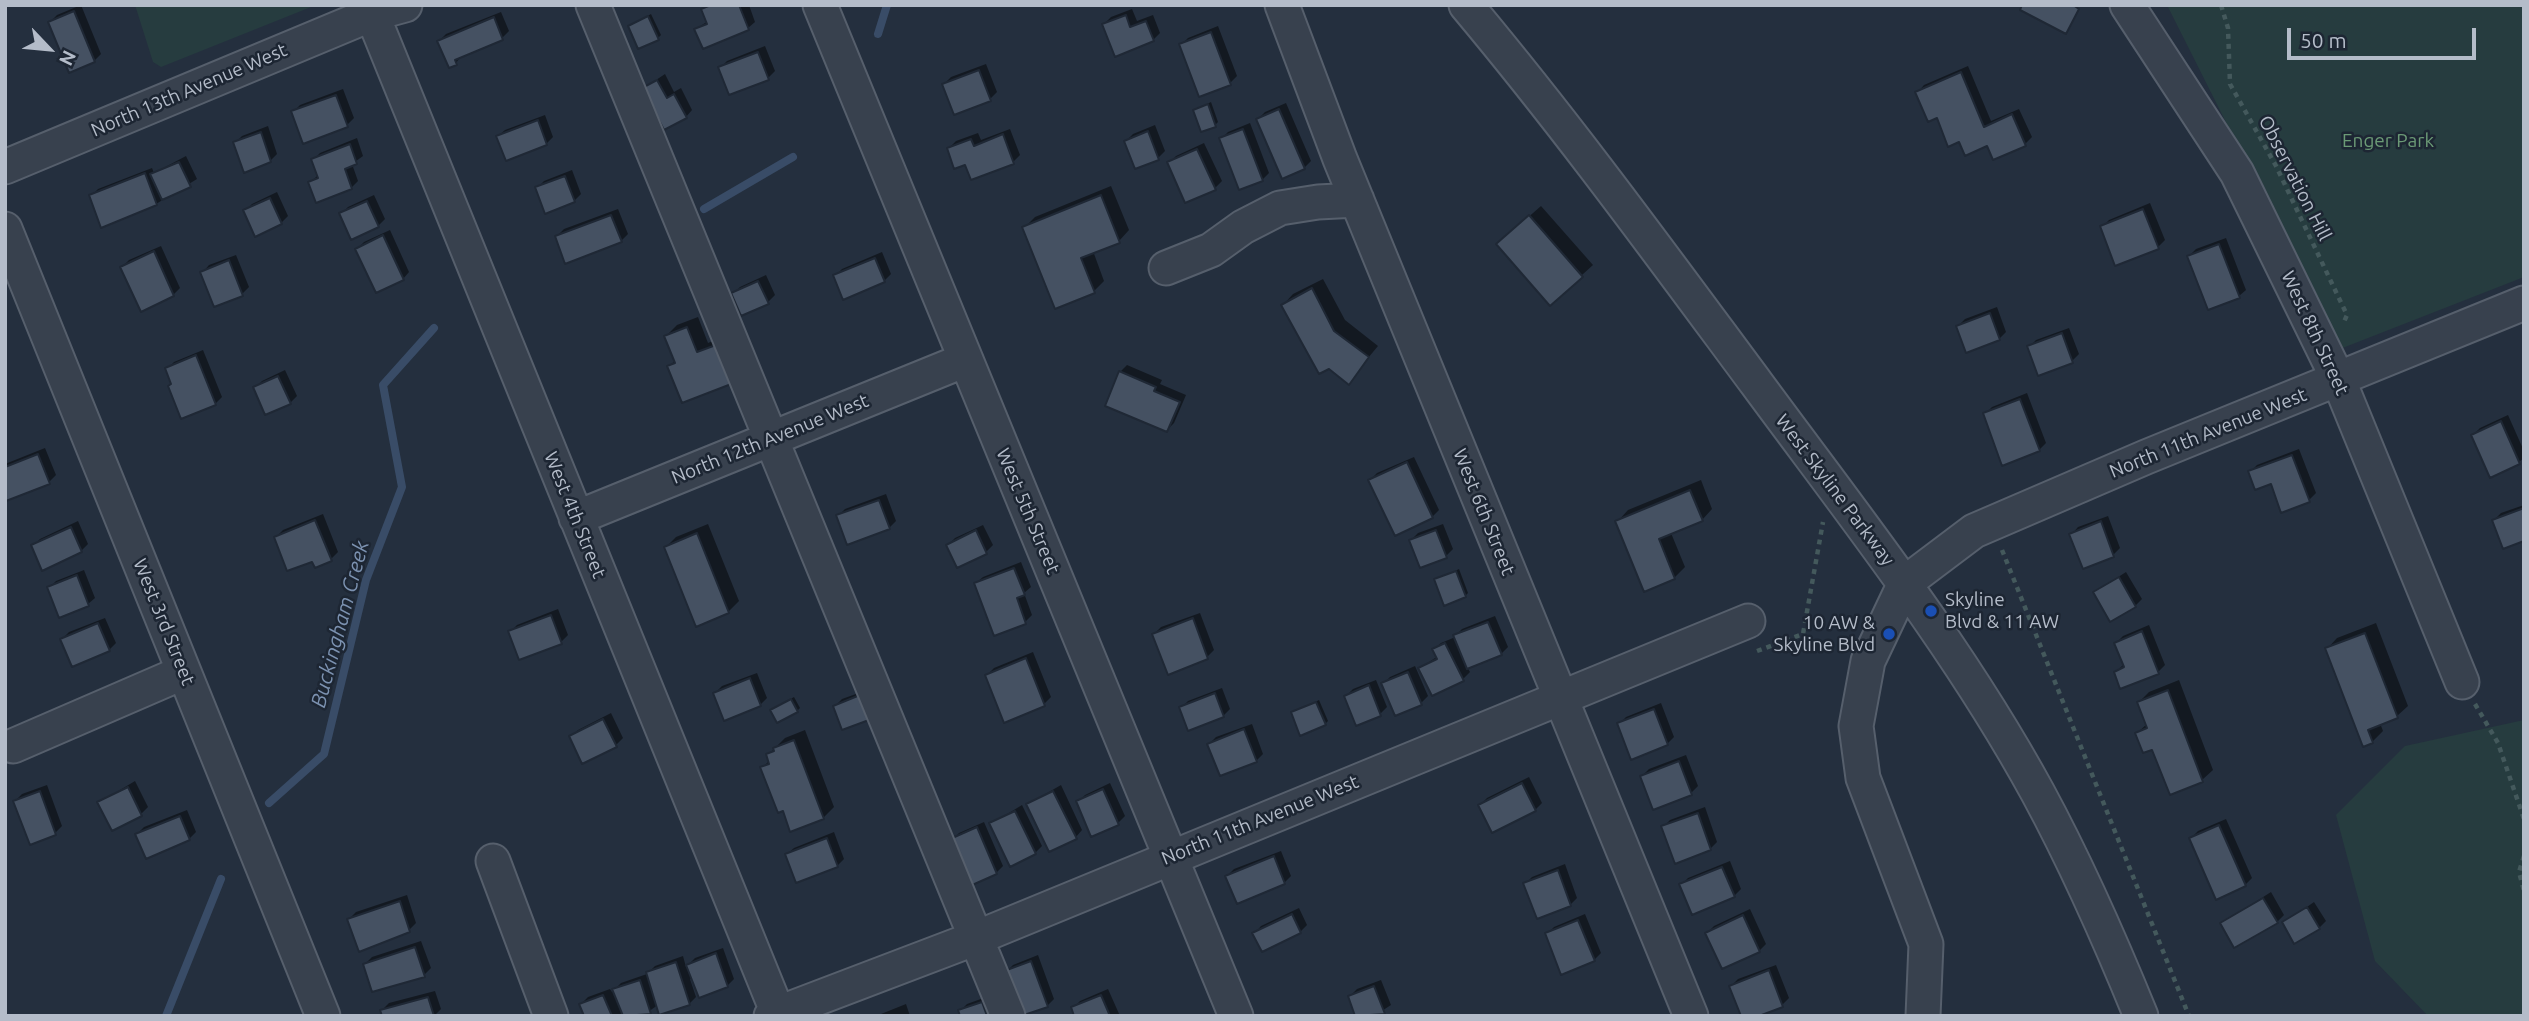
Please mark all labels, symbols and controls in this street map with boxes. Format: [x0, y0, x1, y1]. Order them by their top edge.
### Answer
north arrow [14, 14, 84, 84]
scale bar [2291, 14, 2480, 58]
text: 50 m [2300, 28, 2347, 52]
street label: North 13th Avenue West [88, 38, 290, 142]
text: N [55, 47, 81, 69]
street label: Observation Hill [2254, 112, 2336, 244]
park label: Enger Park [2342, 130, 2434, 152]
street label: West 8th Street [2276, 267, 2354, 399]
street label: North 11th Avenue West [2106, 383, 2310, 483]
street label: North 12th Avenue West [668, 389, 872, 489]
street label: West Skyline Parkway [1771, 410, 1899, 570]
street label: West 5th Street [991, 445, 1065, 577]
street label: West 6th Street [1448, 445, 1520, 579]
street label: West 4th Street [539, 448, 611, 582]
water label: Buckingham Creek [306, 538, 374, 710]
street label: West 3rd Street [128, 555, 200, 689]
place label: Skyline Blvd & 11 AW [1945, 589, 2059, 633]
marker: Skyline Blvd & 11 AW [1923, 603, 1939, 619]
place label: 10 AW & Skyline Blvd [1774, 612, 1875, 656]
marker: 10 AW & Skyline Blvd [1881, 626, 1897, 642]
street label: North 11th Avenue West [1158, 770, 1362, 870]

